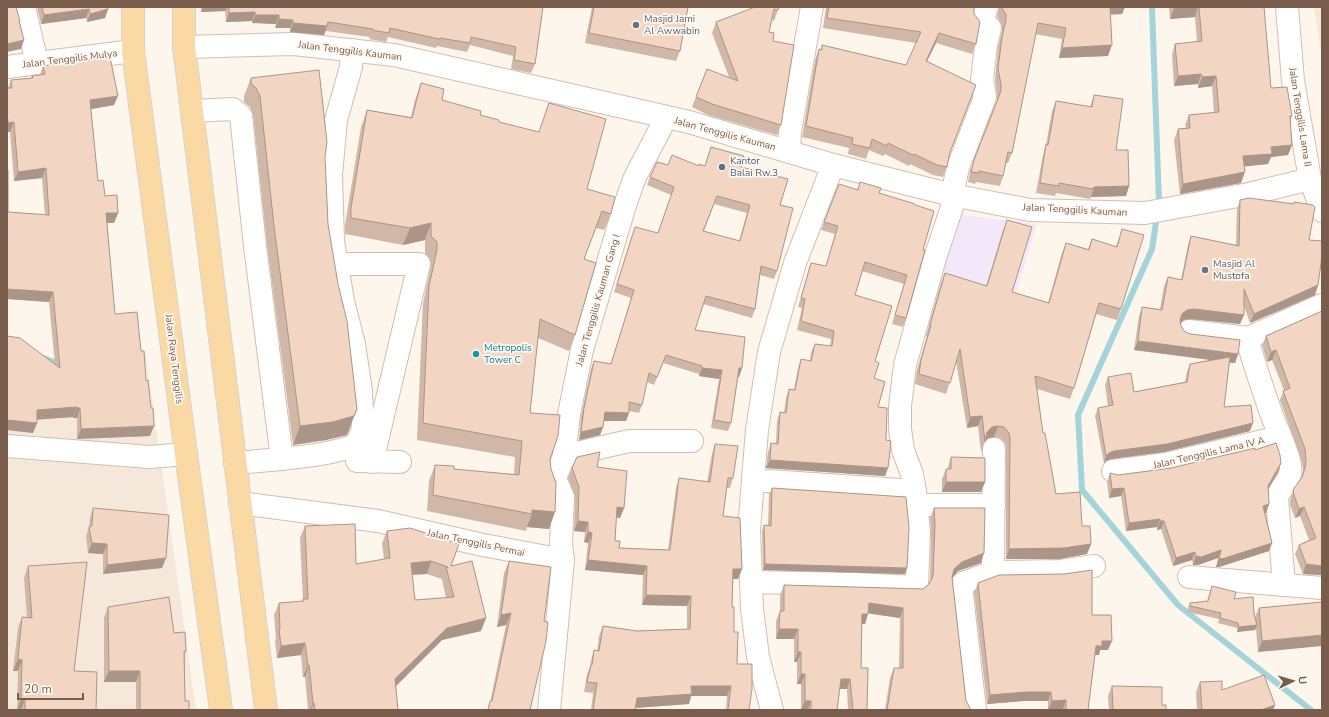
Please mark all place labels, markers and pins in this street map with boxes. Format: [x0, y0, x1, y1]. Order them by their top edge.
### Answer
place label: Masjid Jami Al Awwabin [644, 12, 700, 38]
marker: Masjid Jami Al Awwabin [631, 20, 641, 30]
place label: Kantor Balai Rw.3 [730, 154, 778, 180]
marker: Kantor Balai Rw.3 [717, 162, 727, 172]
place label: Masjid Al Mustofa [1213, 257, 1255, 283]
marker: Masjid Al Mustofa [1200, 265, 1210, 275]
place label: Metropolis Tower C [484, 341, 532, 367]
marker: Metropolis Tower C [471, 349, 481, 359]

